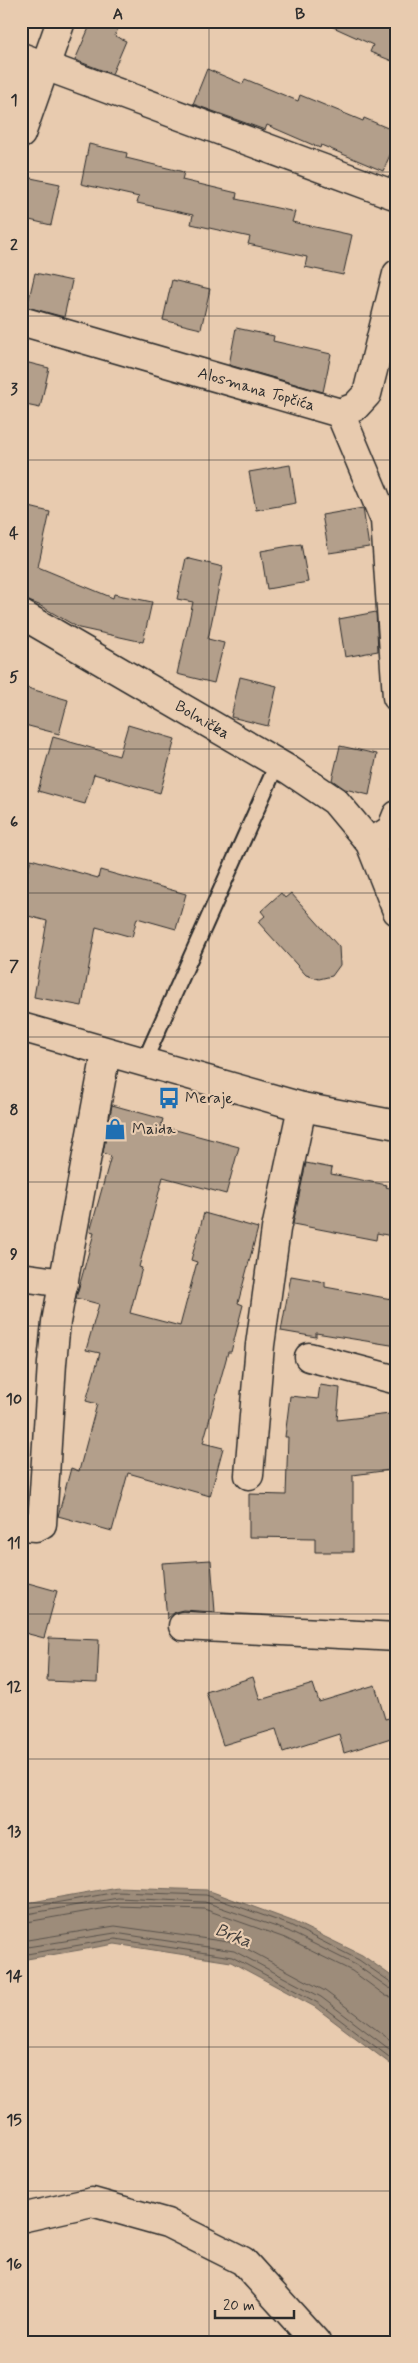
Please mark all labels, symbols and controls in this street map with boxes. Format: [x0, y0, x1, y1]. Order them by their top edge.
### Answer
text: A [113, 4, 123, 25]
text: B [295, 4, 305, 25]
text: 1 [10, 90, 18, 111]
text: 2 [10, 235, 18, 256]
street label: Alosmana Topčića [195, 362, 317, 416]
text: 3 [10, 379, 18, 400]
text: 4 [9, 523, 19, 544]
text: 5 [9, 667, 19, 688]
street label: Bolnička [171, 695, 234, 744]
text: 6 [10, 812, 18, 833]
text: 7 [9, 956, 19, 977]
bus stop icon: Meraje [156, 1085, 182, 1111]
place label: Meraje [185, 1088, 233, 1109]
text: 8 [9, 1100, 19, 1121]
shop icon: Maida [102, 1116, 128, 1142]
place label: Maida [132, 1119, 176, 1140]
text: 9 [10, 1244, 18, 1265]
text: 10 [6, 1389, 22, 1410]
text: 11 [7, 1533, 21, 1554]
text: 12 [6, 1677, 22, 1698]
text: 13 [7, 1821, 21, 1842]
water label: Brka [211, 1918, 255, 1954]
text: 14 [6, 1966, 23, 1987]
text: 15 [6, 2110, 22, 2131]
text: 16 [6, 2254, 22, 2275]
scale bar [215, 2288, 294, 2320]
text: 20 m [223, 2296, 255, 2316]

